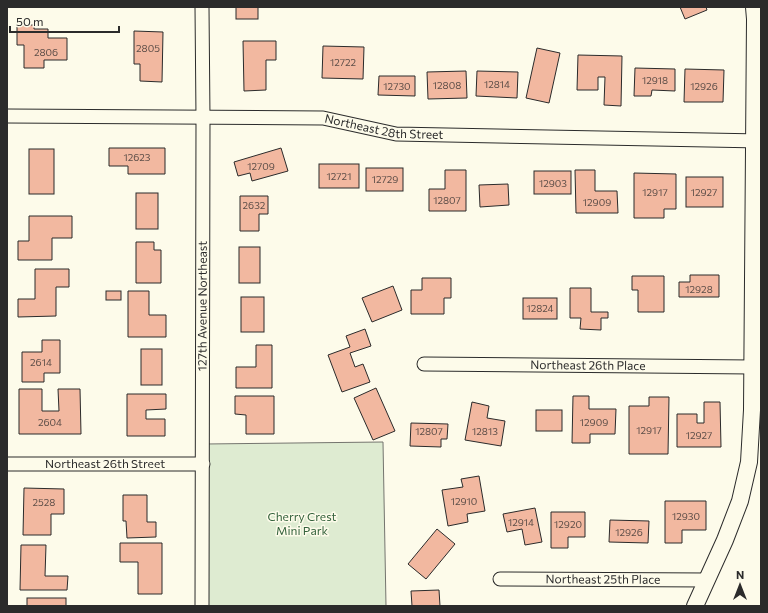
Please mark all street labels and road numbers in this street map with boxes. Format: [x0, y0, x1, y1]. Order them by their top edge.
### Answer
street label: Northeast 28th Street [324, 111, 444, 141]
street label: 127th Avenue Northeast [194, 241, 209, 371]
street label: Northeast 26th Place [530, 357, 646, 372]
street label: Northeast 26th Street [45, 456, 165, 470]
street label: Northeast 25th Place [545, 571, 661, 586]

